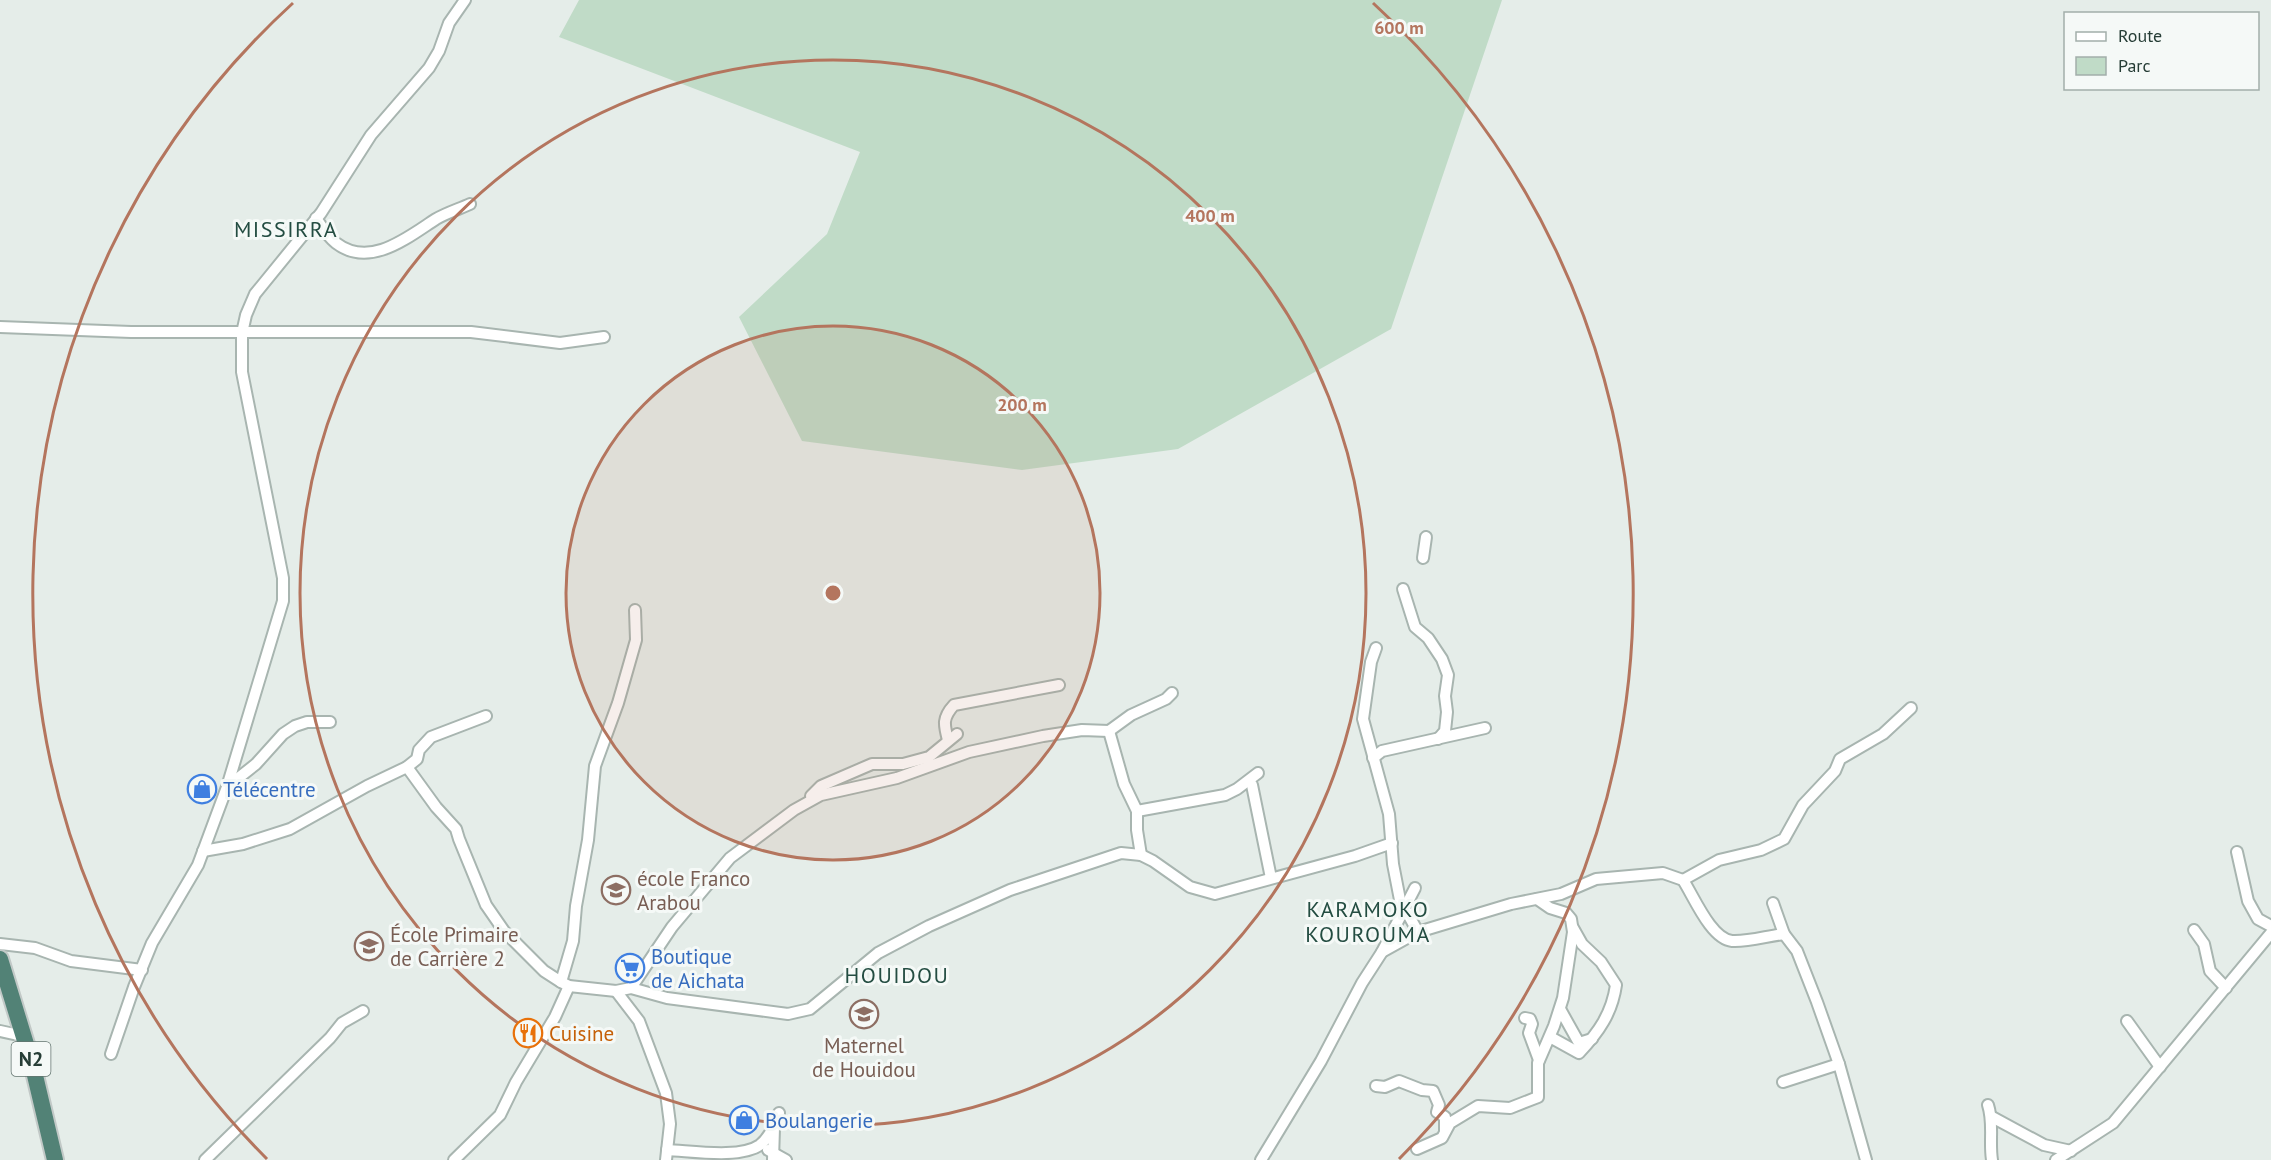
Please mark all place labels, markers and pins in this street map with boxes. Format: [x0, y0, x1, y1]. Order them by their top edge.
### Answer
centre of rings [823, 583, 843, 603]
shop icon: Télécentre [186, 773, 218, 805]
place label: Télécentre [223, 776, 316, 803]
place label: école Franco Arabou [637, 865, 750, 916]
school or university icon: école Franco Arabou [600, 874, 632, 906]
place label: École Primaire de Carrière 2 [390, 921, 519, 972]
school or university icon: École Primaire de Carrière 2 [353, 930, 385, 962]
place label: Boutique de Aichata [651, 943, 745, 994]
supermarket icon: Boutique de Aichata [614, 952, 646, 984]
school or university icon: Maternel de Houidou [848, 998, 880, 1030]
restaurant icon: Cuisine [512, 1017, 544, 1049]
place label: Cuisine [549, 1020, 614, 1047]
place label: Maternel de Houidou [812, 1032, 916, 1083]
shop icon: Boulangerie [728, 1104, 760, 1136]
place label: Boulangerie [765, 1107, 873, 1134]

